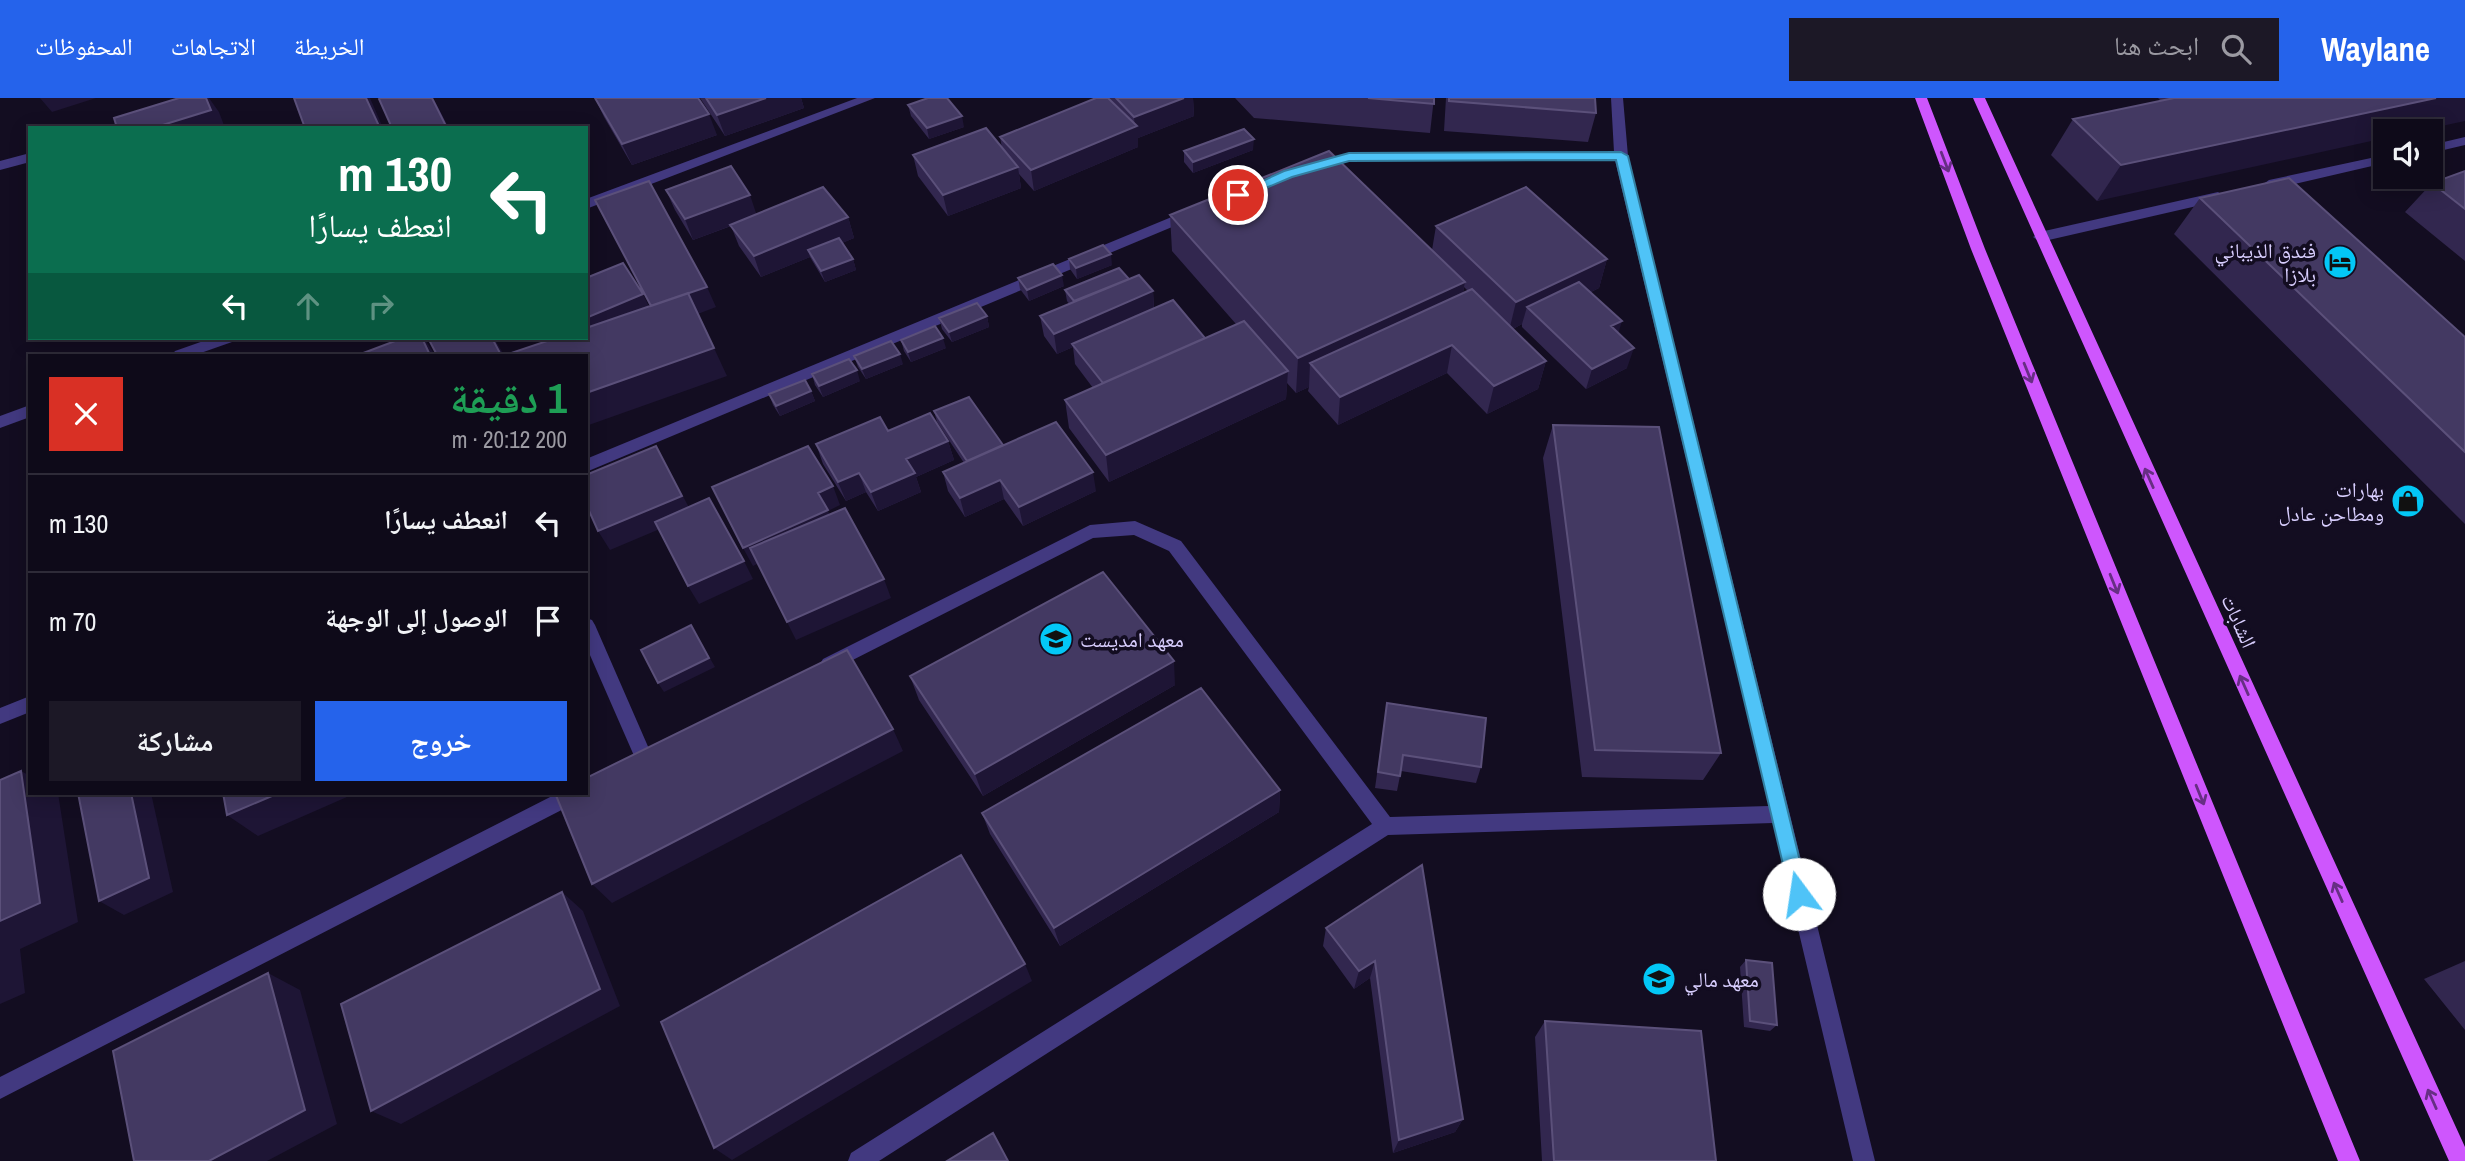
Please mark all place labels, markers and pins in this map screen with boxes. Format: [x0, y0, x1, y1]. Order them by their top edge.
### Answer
pin [1208, 165, 1268, 225]
place label: فندق الذيباني بلازا [2214, 236, 2316, 289]
hotel icon: فندق الذيباني بلازا [2321, 243, 2359, 281]
place label: بهارات ومطاحن عادل [2279, 475, 2384, 528]
shop icon: بهارات ومطاحن عادل [2389, 482, 2427, 520]
school or university icon: معهد امديست [1037, 620, 1075, 658]
place label: معهد امديست [1080, 625, 1184, 654]
school or university icon: معهد مالي [1640, 960, 1678, 998]
place label: معهد مالي [1684, 965, 1759, 996]

